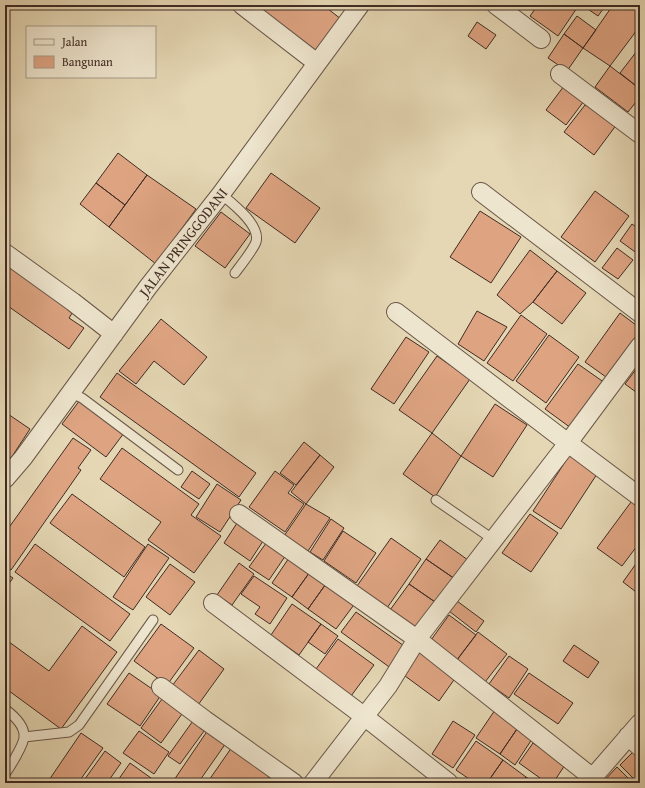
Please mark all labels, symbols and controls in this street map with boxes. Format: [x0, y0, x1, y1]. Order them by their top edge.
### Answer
legend [26, 26, 156, 78]
text: Jalan [60, 33, 87, 50]
text: Bangunan [62, 53, 113, 70]
street label: JALAN PRINGGODANI [132, 183, 232, 303]

